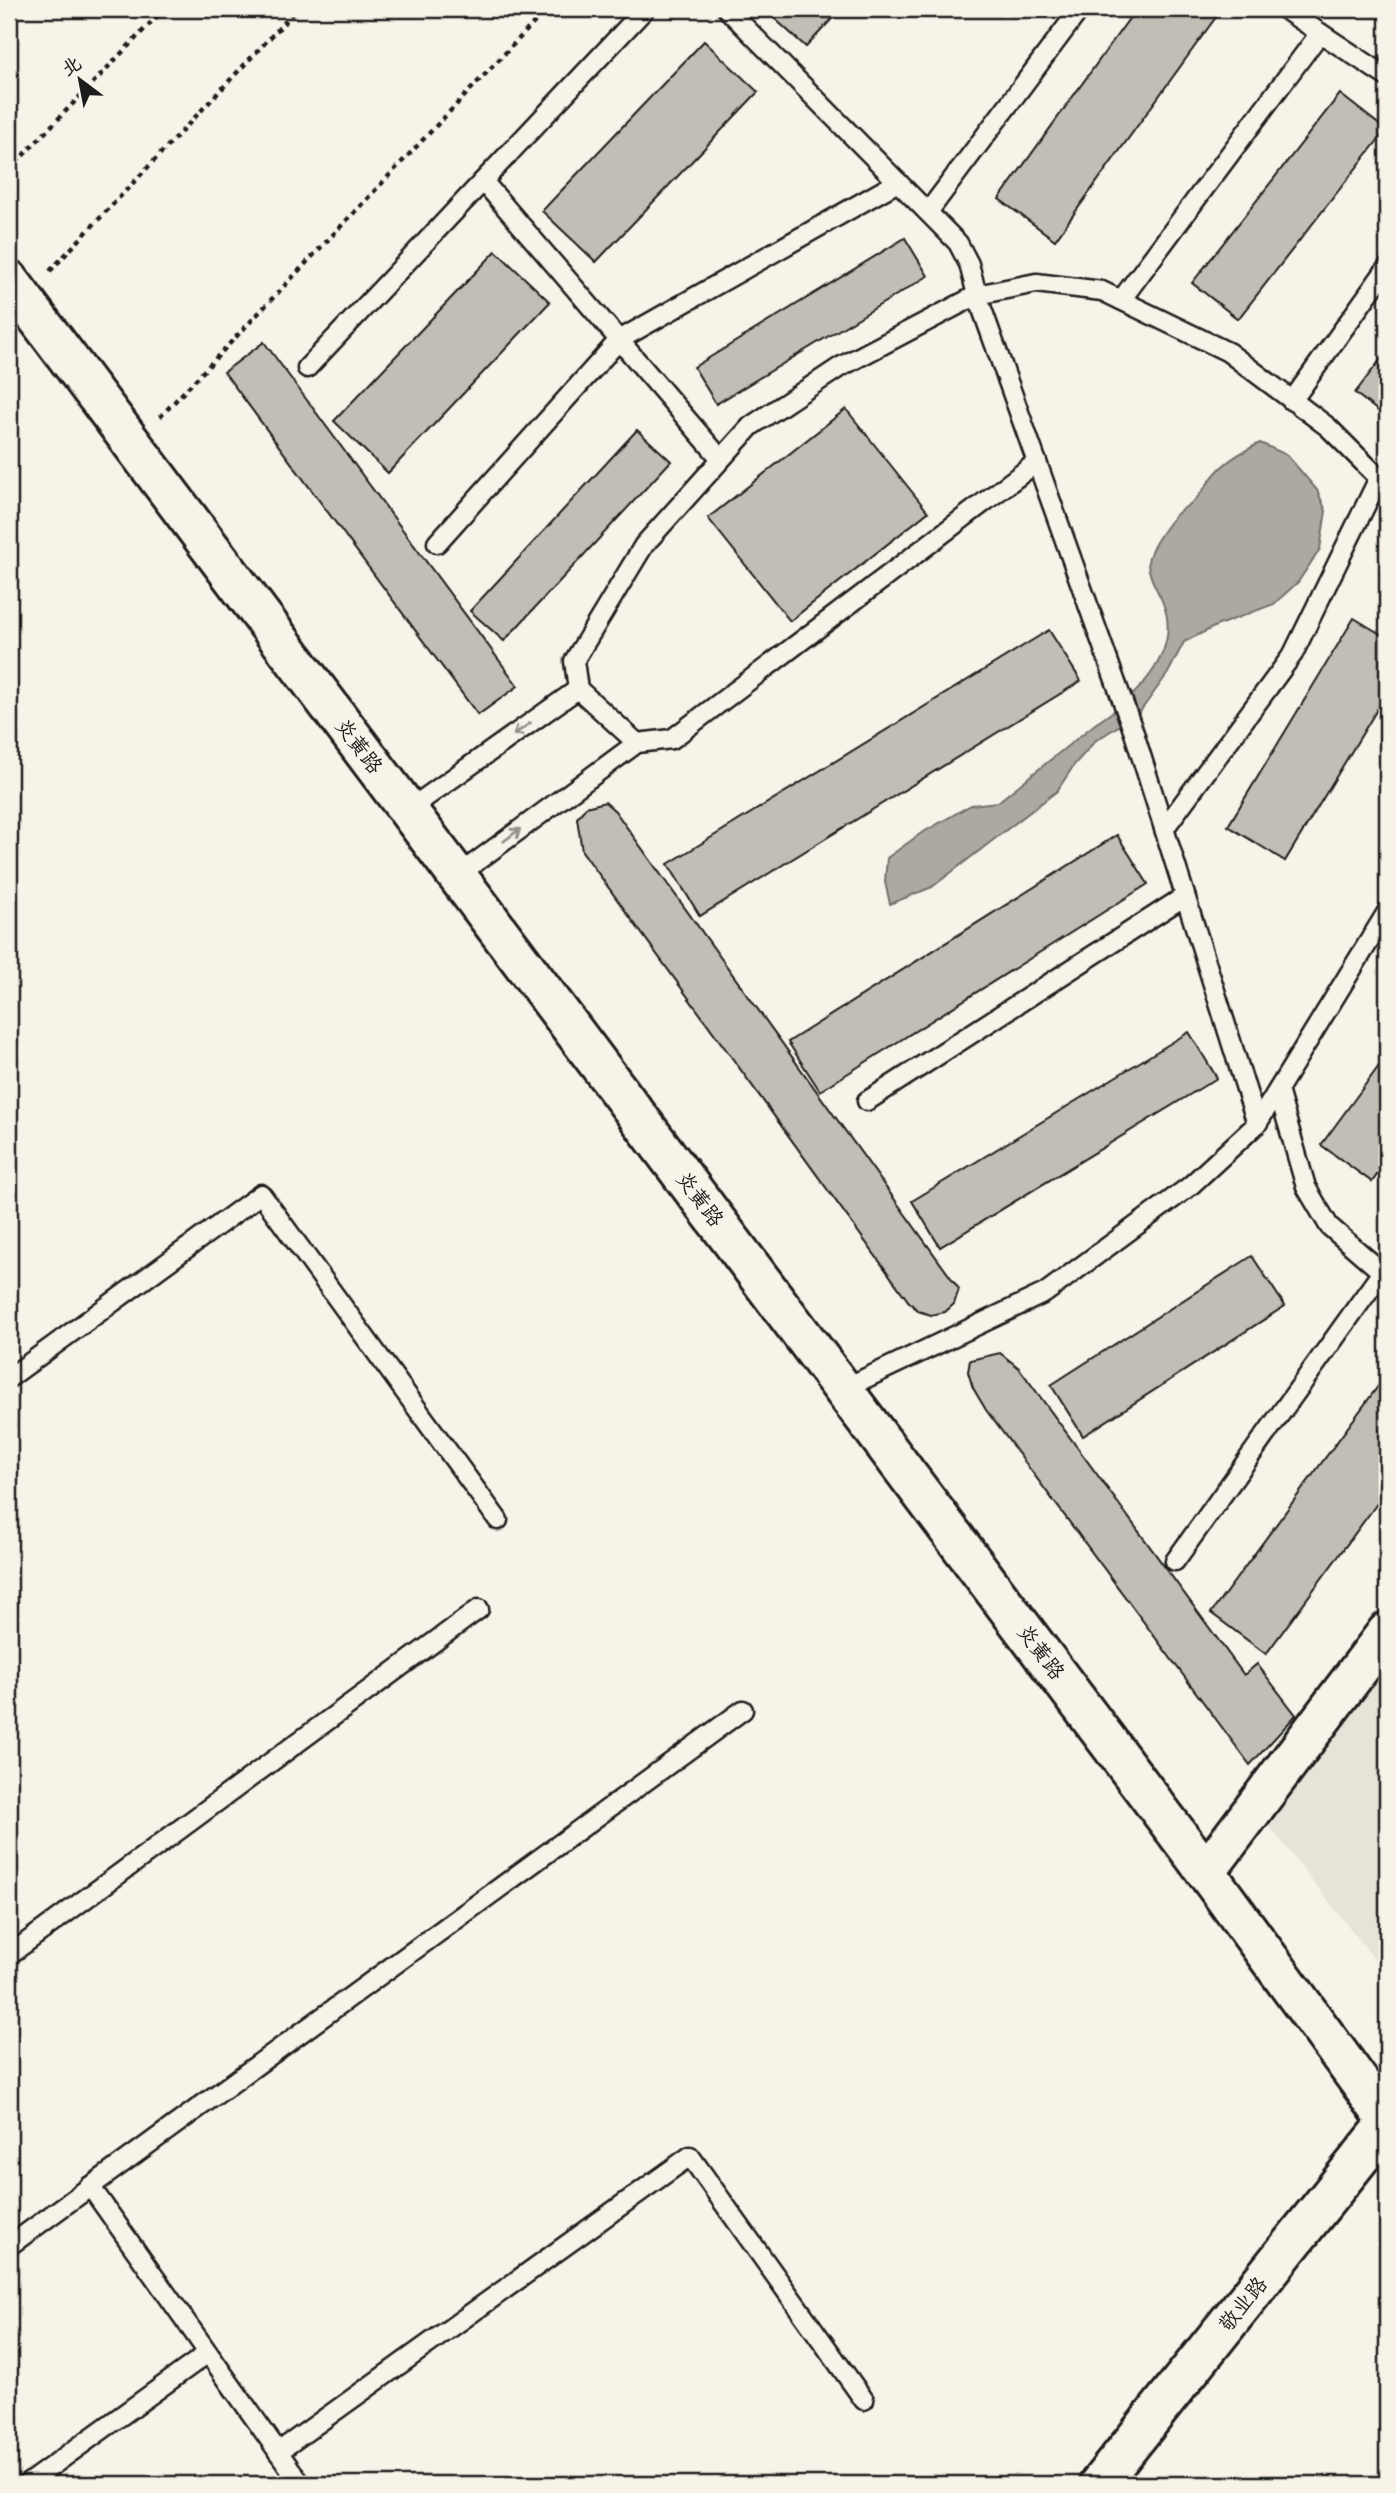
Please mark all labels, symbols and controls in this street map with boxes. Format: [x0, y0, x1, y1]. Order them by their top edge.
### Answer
north arrow [46, 46, 116, 116]
text: 北 [59, 54, 87, 83]
street label: 炎黄路 [327, 714, 387, 781]
one-way arrow [513, 722, 532, 736]
one-way arrow [502, 828, 521, 843]
street label: 炎黄路 [668, 1167, 728, 1234]
street label: 炎黄路 [1009, 1620, 1069, 1687]
street label: 敬业路 [1215, 2273, 1275, 2339]

